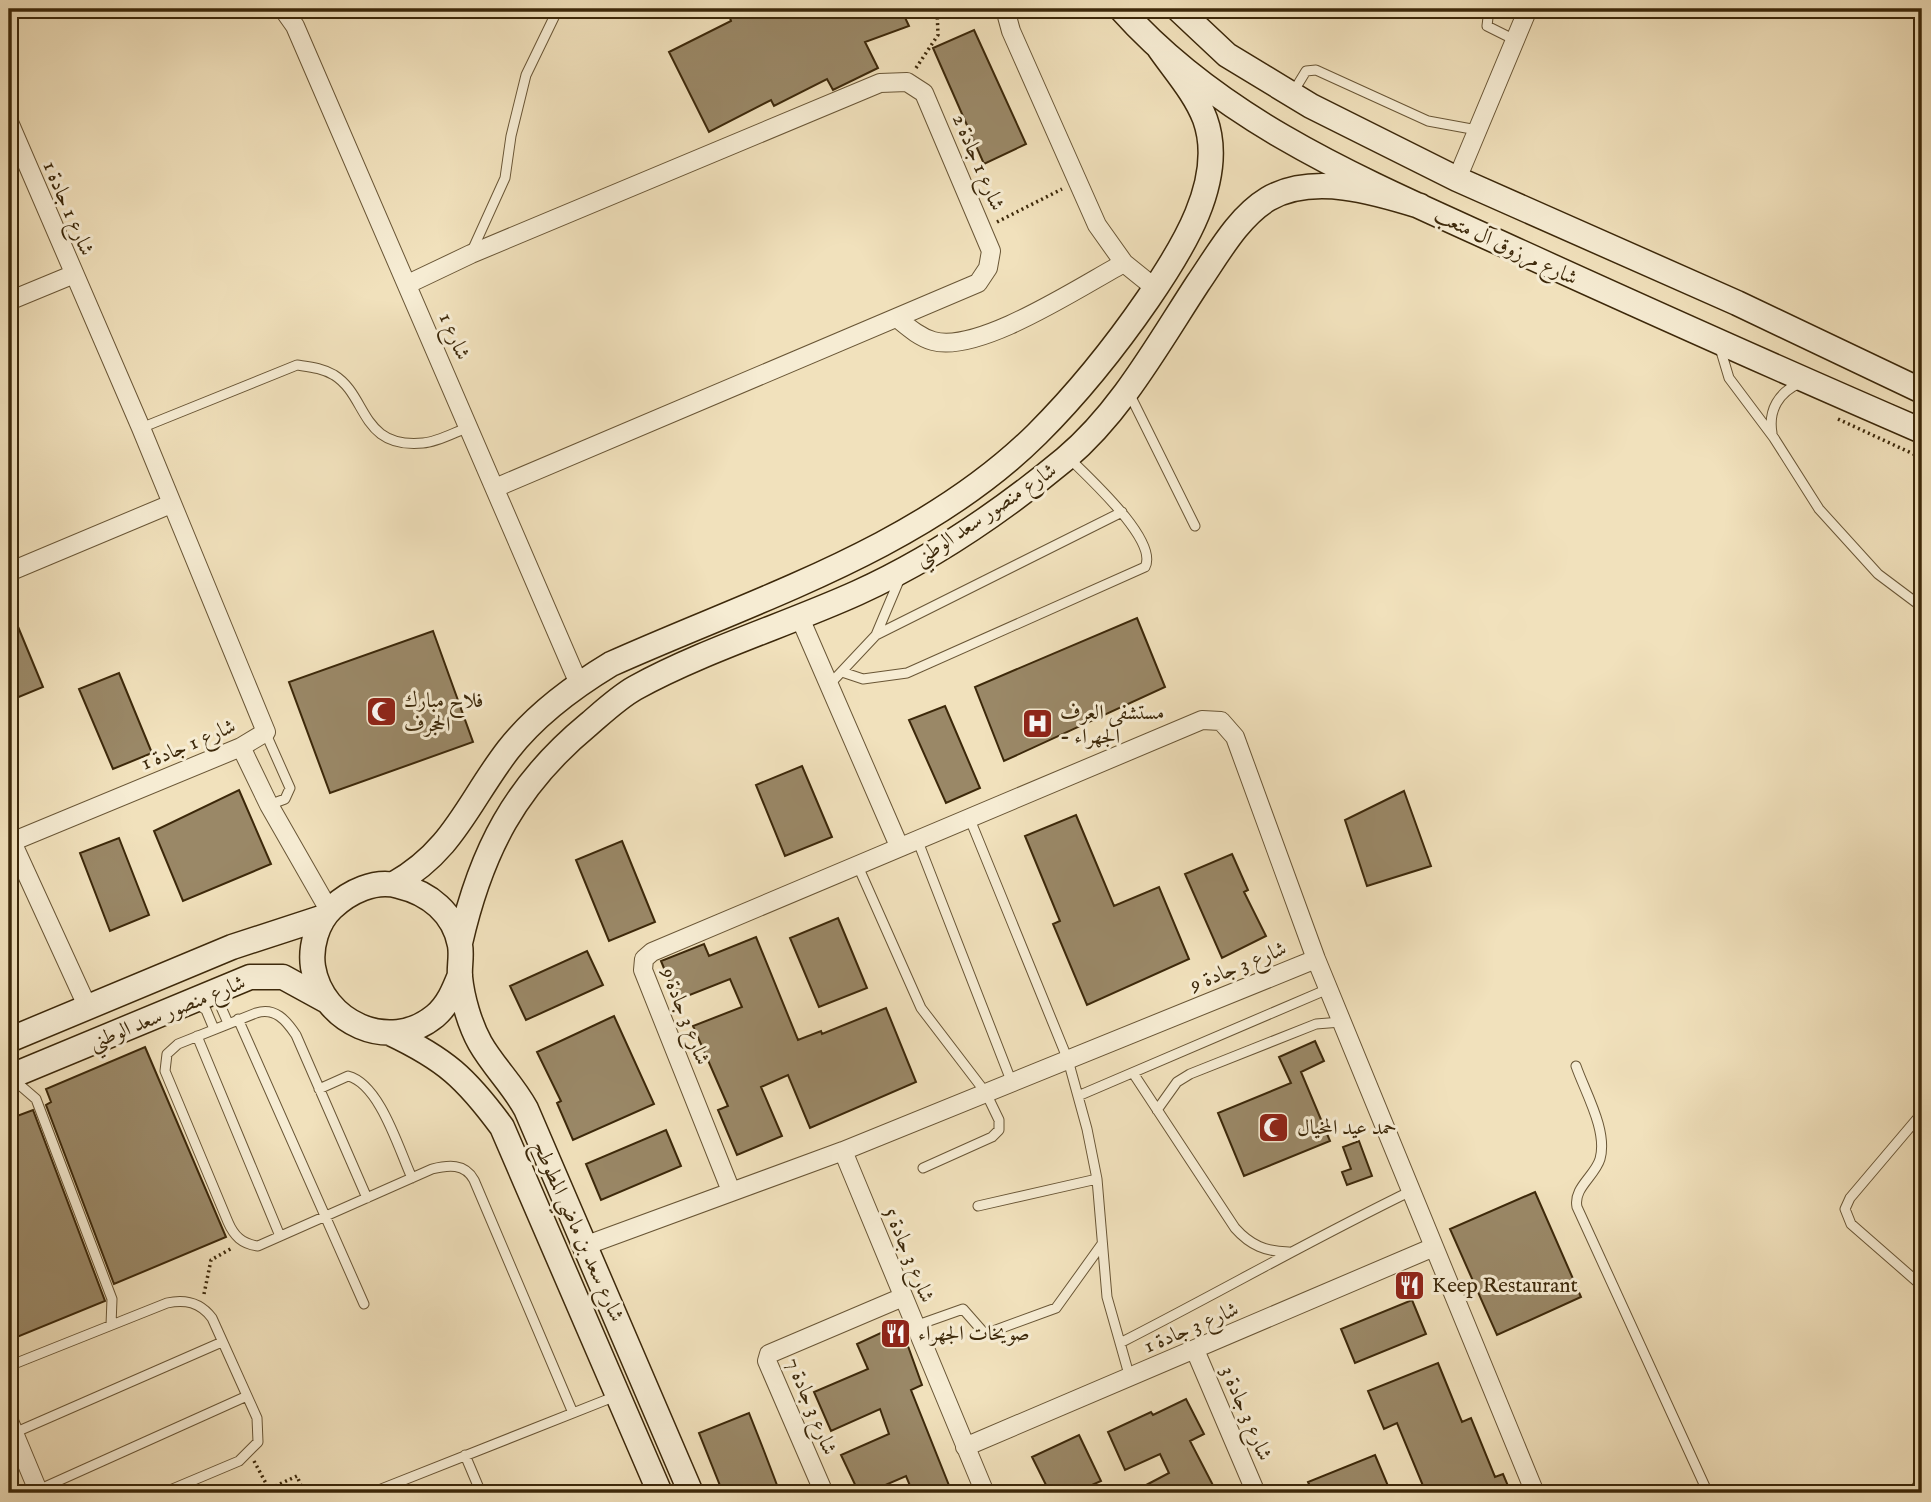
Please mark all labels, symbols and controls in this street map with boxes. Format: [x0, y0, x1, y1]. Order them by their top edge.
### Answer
street label: شارع 1 جادة 2 [942, 110, 1010, 216]
street label: شارع 1 جادة 1 [33, 157, 100, 261]
street label: شارع مرزوق آل متعب [1428, 201, 1582, 295]
street label: شارع 1 [429, 309, 476, 366]
street label: شارع منصور سعد الوطني [909, 458, 1065, 577]
place label: فلاح مبارك الحجرف [404, 688, 483, 739]
mosque icon: فلاح مبارك الحجرف [364, 695, 398, 729]
place label: مستشفى العرف - الجهراء [1060, 700, 1164, 751]
hospital icon: مستشفى العرف - الجهراء [1020, 707, 1054, 741]
street label: شارع 1 جادة 1 [137, 713, 241, 780]
street label: شارع 3 جادة 9 [1185, 936, 1292, 1002]
street label: شارع 3 جادة 9 [651, 963, 715, 1070]
street label: شارع منصور سعد الوطني [85, 970, 252, 1062]
mosque icon: حمد عيد المخيال [1257, 1110, 1291, 1144]
place label: حمد عيد المخيال [1297, 1115, 1397, 1142]
street label: شارع سعد بن ماضي المطوطح [521, 1137, 630, 1328]
street label: شارع 3 جادة 5 [875, 1204, 940, 1308]
restaurant icon: Keep Restaurant [1392, 1268, 1426, 1302]
place label: Keep Restaurant [1432, 1273, 1578, 1300]
street label: شارع 3 جادة 1 [1140, 1296, 1244, 1363]
restaurant icon: صويخات الجهراء [878, 1316, 912, 1350]
place label: صويخات الجهراء [918, 1321, 1030, 1348]
street label: شارع 3 جادة 7 [776, 1354, 842, 1460]
street label: شارع 3 جادة 3 [1211, 1362, 1278, 1466]

